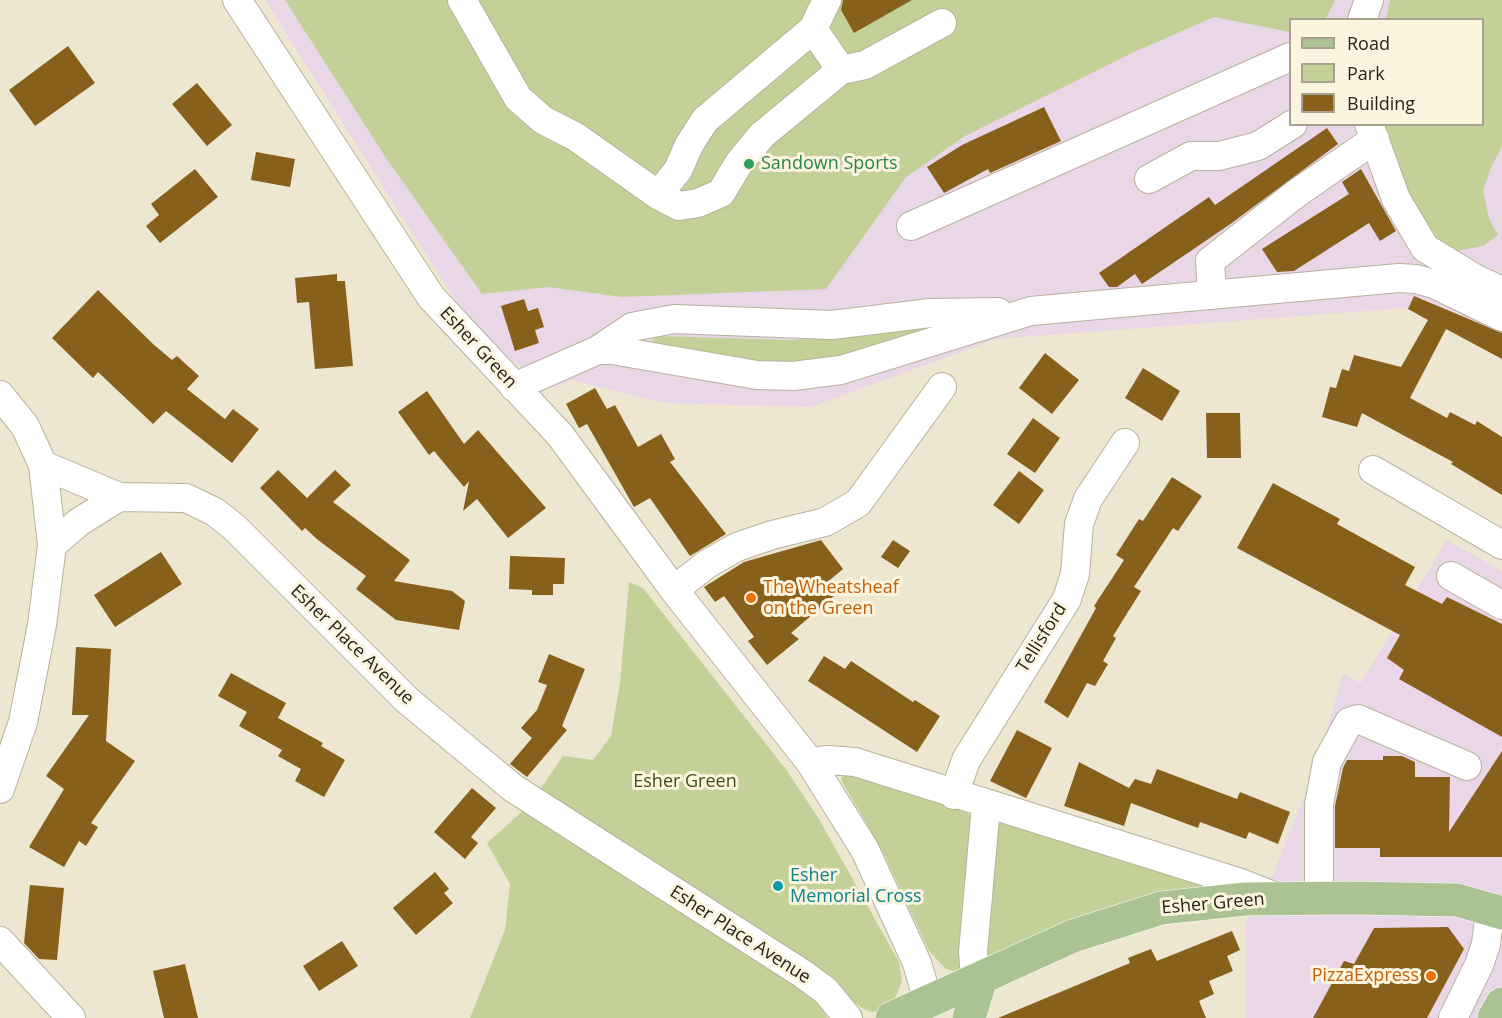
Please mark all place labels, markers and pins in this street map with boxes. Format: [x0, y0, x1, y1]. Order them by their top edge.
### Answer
place label: Sandown Sports [761, 153, 897, 175]
marker: Sandown Sports [742, 157, 756, 171]
place label: The Wheatsheaf on the Green [763, 577, 899, 620]
marker: The Wheatsheaf on the Green [744, 591, 758, 605]
place label: Esher Memorial Cross [790, 865, 922, 908]
marker: Esher Memorial Cross [771, 879, 785, 893]
place label: PizzaExpress [1312, 965, 1419, 987]
marker: PizzaExpress [1424, 969, 1438, 983]

